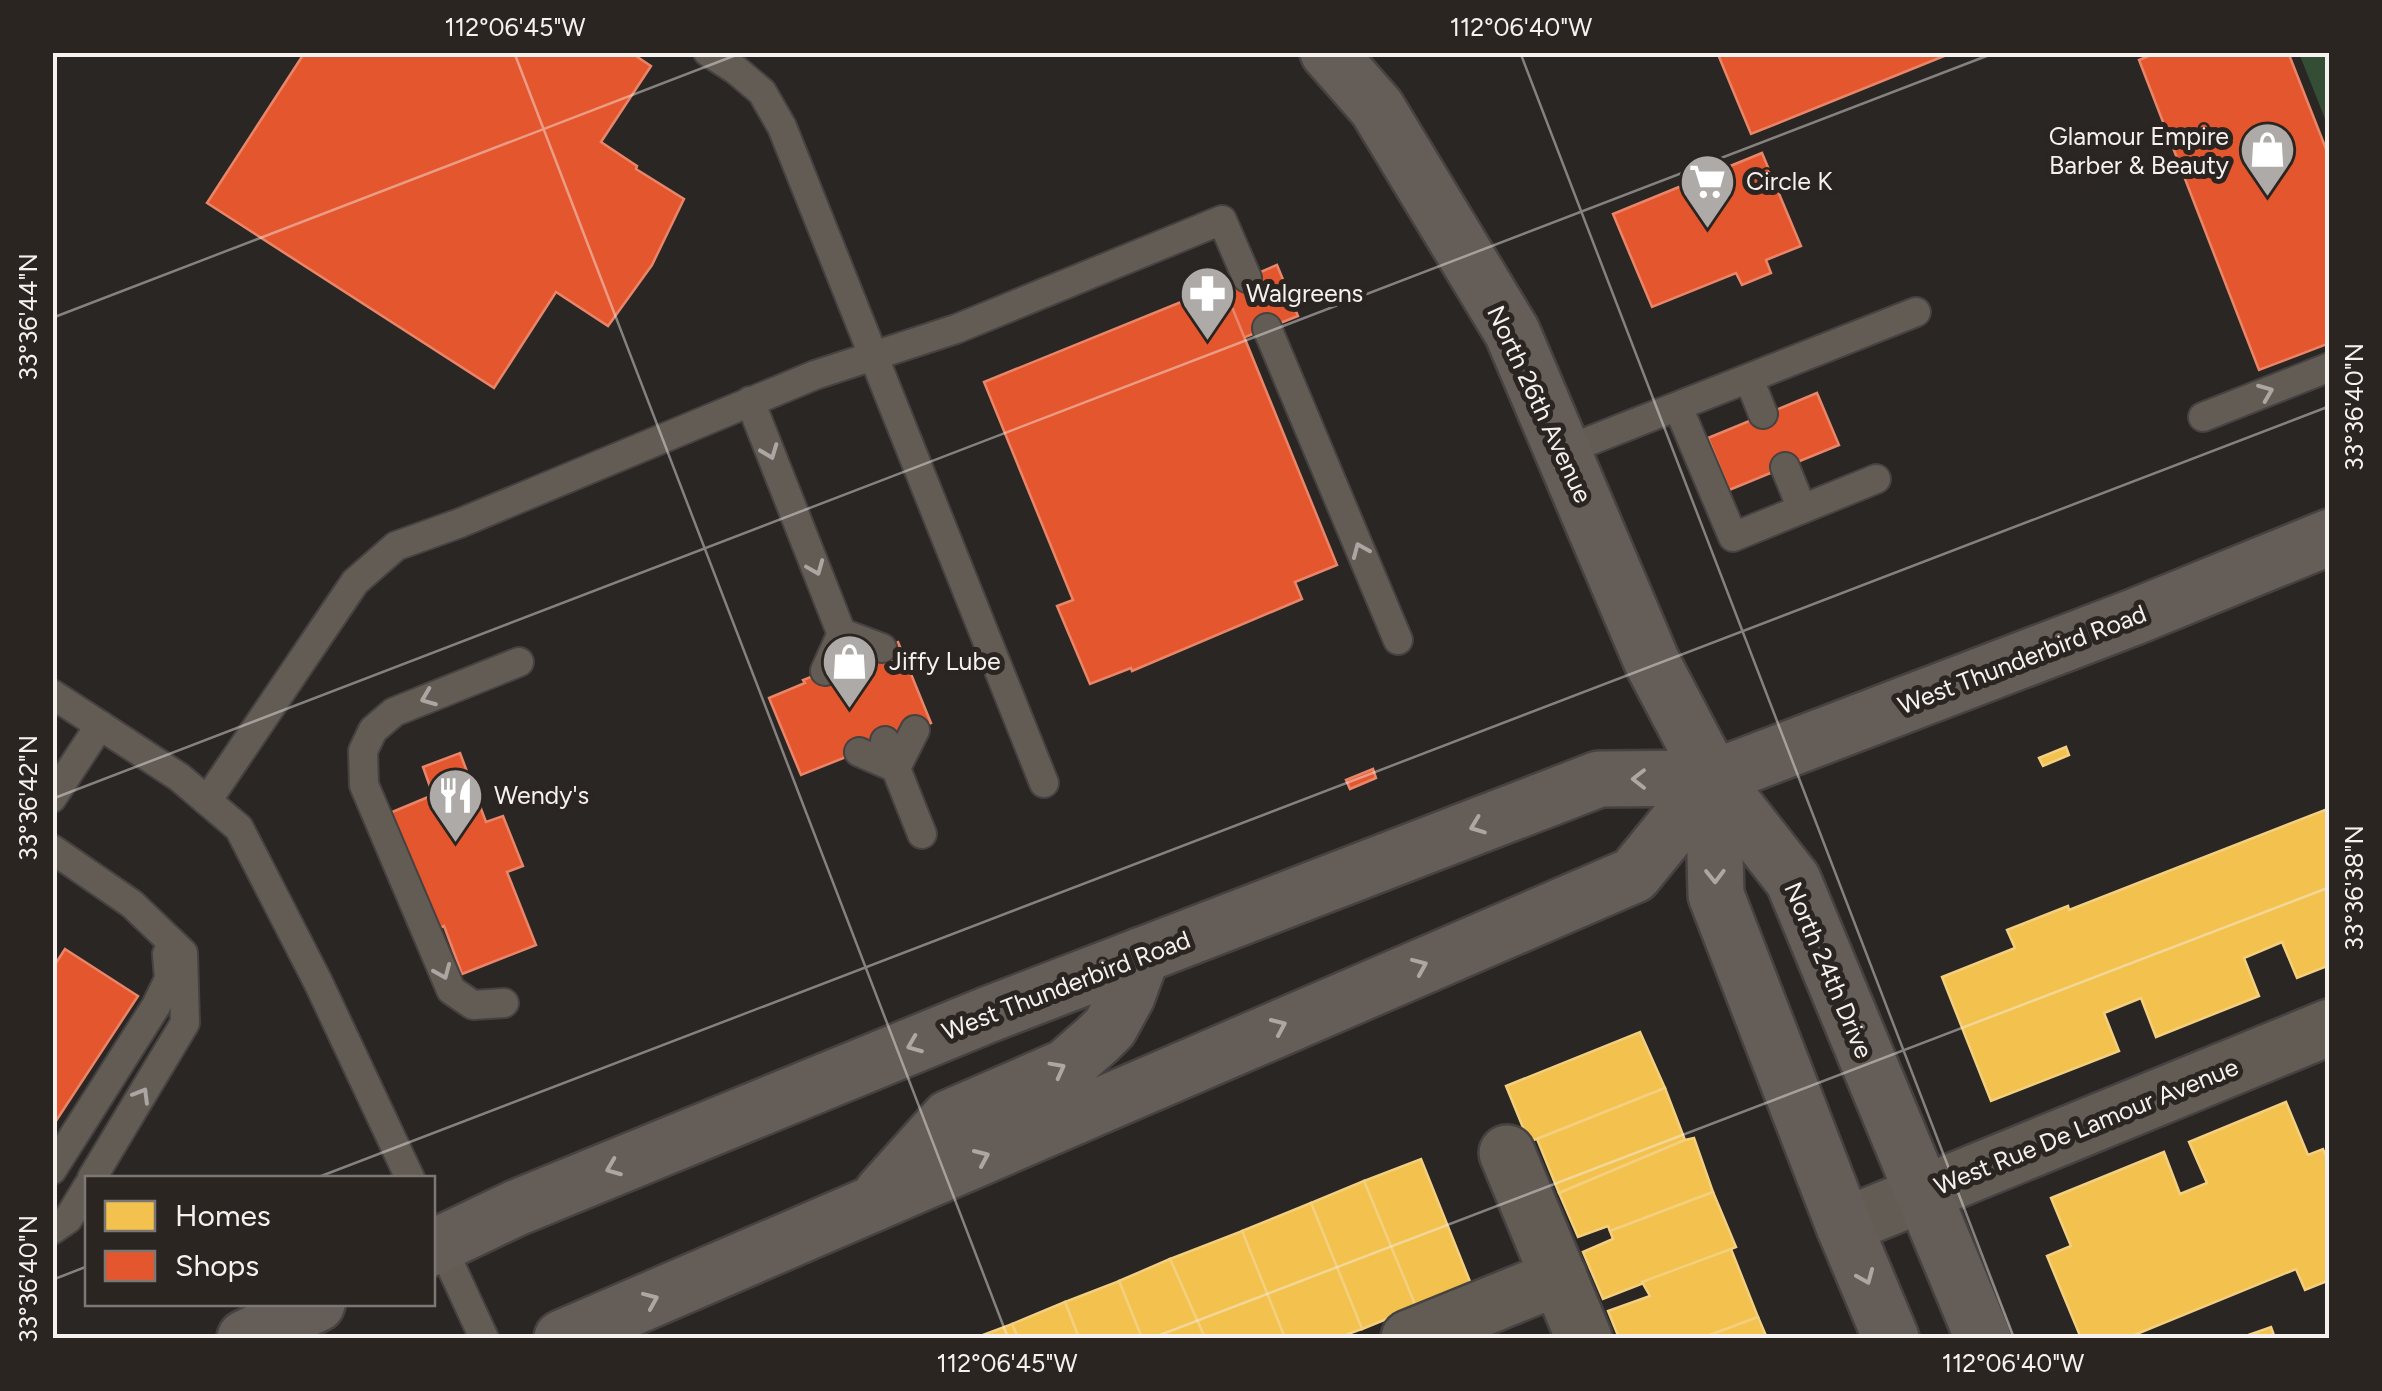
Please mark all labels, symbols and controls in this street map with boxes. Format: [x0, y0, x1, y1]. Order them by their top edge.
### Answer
text: 112°06'45"W [445, 12, 585, 42]
text: 112°06'40"W [1450, 12, 1592, 42]
shop icon: Glamour Empire Barber & Beauty [2238, 120, 2298, 199]
place label: Glamour Empire Barber & Beauty [2049, 121, 2229, 180]
supermarket icon: Circle K [1677, 151, 1737, 230]
place label: Circle K [1746, 166, 1833, 196]
text: 33°36'44"N [13, 253, 43, 381]
pharmacy icon: Walgreens [1177, 263, 1237, 342]
place label: Walgreens [1246, 278, 1363, 308]
street label: North 26th Avenue [1481, 301, 1599, 507]
text: 33°36'40"N [2339, 343, 2369, 471]
one-way arrow [2256, 384, 2274, 404]
one-way arrow [758, 442, 778, 460]
one-way arrow [1352, 542, 1372, 560]
one-way arrow [804, 558, 824, 576]
street label: West Thunderbird Road [1894, 598, 2150, 720]
shop icon: Jiffy Lube [820, 631, 880, 710]
place label: Jiffy Lube [889, 646, 1001, 676]
one-way arrow [421, 686, 438, 706]
text: 33°36'42"N [13, 735, 43, 861]
restaurant icon: Wendy's [425, 765, 485, 844]
one-way arrow [1631, 768, 1646, 790]
place label: Wendy's [494, 780, 589, 810]
one-way arrow [1470, 815, 1487, 835]
text: 33°36'38"N [2339, 825, 2369, 951]
one-way arrow [1705, 868, 1726, 884]
street label: North 24th Drive [1778, 877, 1880, 1063]
street label: West Thunderbird Road [938, 924, 1194, 1046]
one-way arrow [1410, 958, 1428, 978]
one-way arrow [431, 962, 451, 980]
one-way arrow [1269, 1018, 1287, 1038]
one-way arrow [906, 1033, 924, 1053]
street label: West Rue De Lamour Avenue [1930, 1051, 2242, 1201]
one-way arrow [1047, 1062, 1065, 1082]
one-way arrow [130, 1088, 149, 1106]
one-way arrow [972, 1149, 990, 1169]
one-way arrow [605, 1156, 623, 1176]
legend [85, 1176, 435, 1306]
text: Homes [175, 1197, 271, 1234]
text: 33°36'40"N [13, 1215, 43, 1343]
text: Shops [175, 1247, 259, 1284]
one-way arrow [1854, 1268, 1874, 1285]
one-way arrow [641, 1292, 659, 1312]
text: 112°06'45"W [937, 1348, 1077, 1378]
text: 112°06'40"W [1942, 1348, 2084, 1378]

